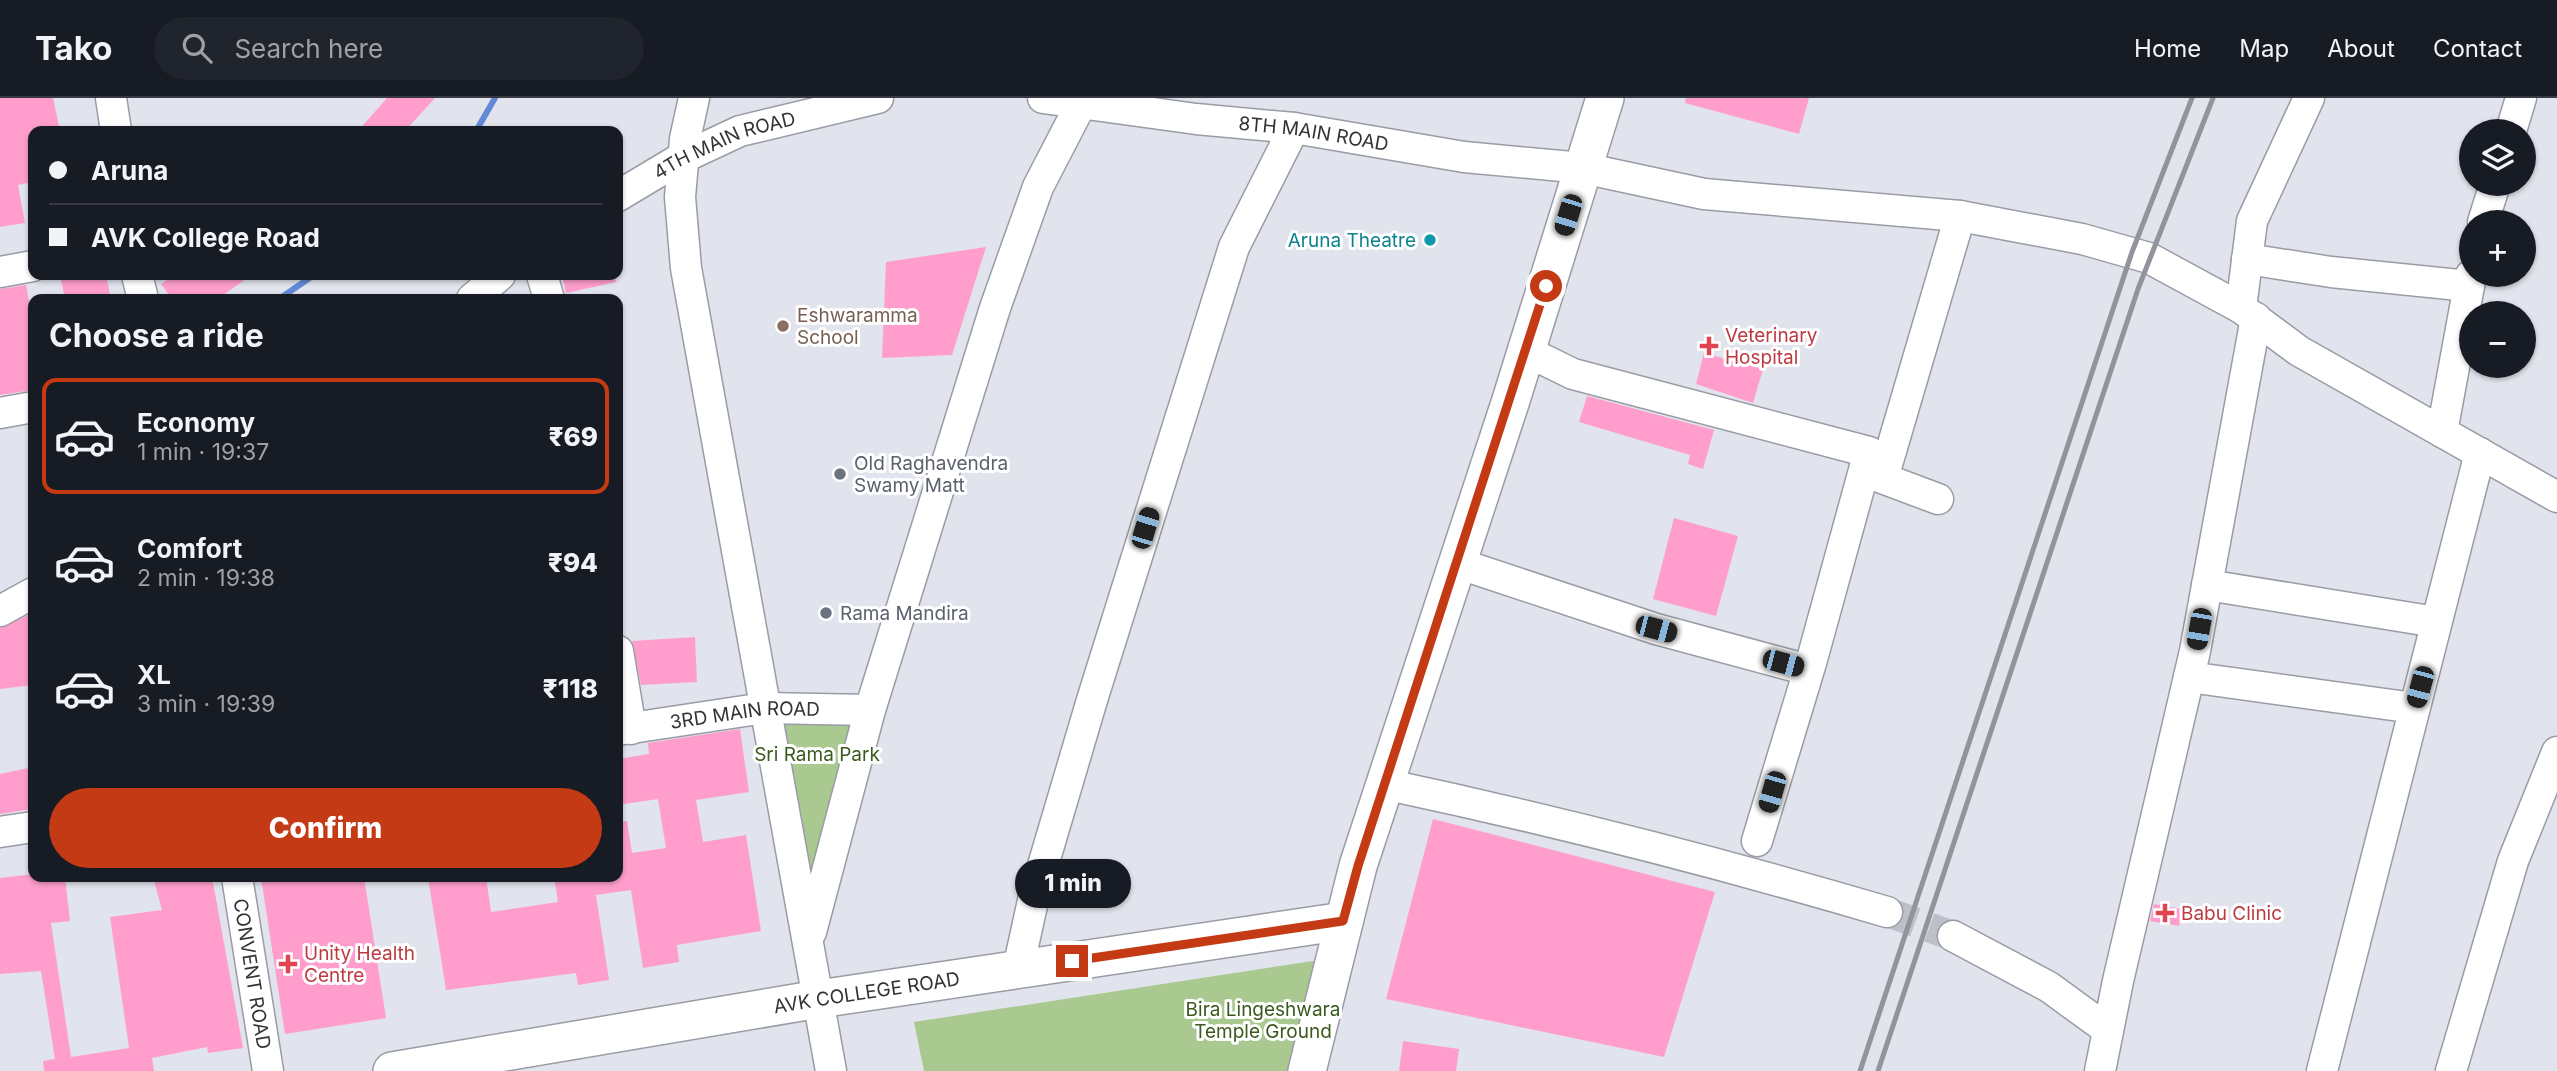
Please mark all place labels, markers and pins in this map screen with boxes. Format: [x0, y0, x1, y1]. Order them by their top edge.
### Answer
place label: Aruna Theatre [1288, 229, 1416, 252]
marker: Aruna Theatre [1422, 232, 1438, 248]
place label: Eshwaramma School [797, 304, 918, 349]
marker: Eshwaramma School [775, 318, 791, 334]
place label: Veterinary Hospital [1725, 324, 1818, 369]
marker: Veterinary Hospital [1699, 336, 1719, 356]
place label: Old Raghavendra Swamy Matt [854, 452, 1008, 497]
marker: Old Raghavendra Swamy Matt [832, 466, 848, 482]
place label: Rama Mandira [840, 602, 969, 625]
marker: Rama Mandira [818, 605, 834, 621]
place label: Babu Clinic [2181, 902, 2282, 925]
marker: Babu Clinic [2155, 903, 2175, 923]
place label: Unity Health Centre [304, 942, 415, 987]
marker: Unity Health Centre [278, 954, 298, 974]

